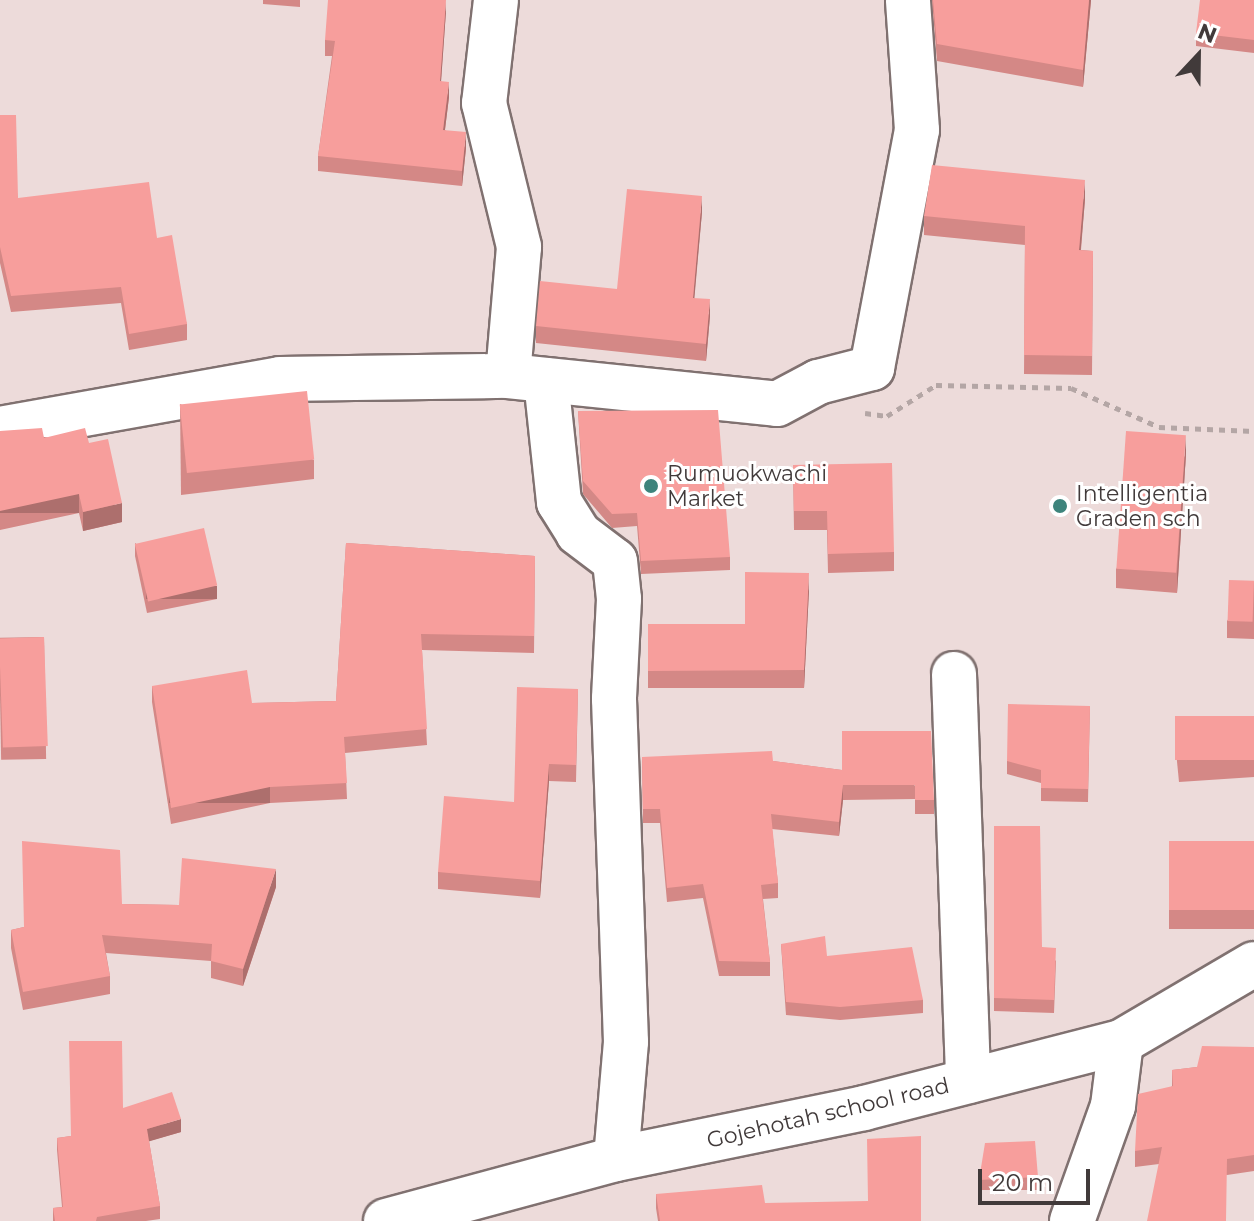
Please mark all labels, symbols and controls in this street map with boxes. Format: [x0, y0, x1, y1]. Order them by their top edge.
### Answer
north arrow [1158, 16, 1238, 96]
text: N [1194, 17, 1220, 49]
place label: Rumuokwachi Market [667, 460, 827, 512]
marker: Rumuokwachi Market [642, 477, 660, 495]
place label: Intelligentia Graden sch [1076, 480, 1208, 532]
marker: Intelligentia Graden sch [1051, 497, 1069, 515]
street label: Gojehotah school road [704, 1072, 952, 1154]
scale bar [982, 1153, 1094, 1203]
text: 20 m [992, 1168, 1053, 1197]

